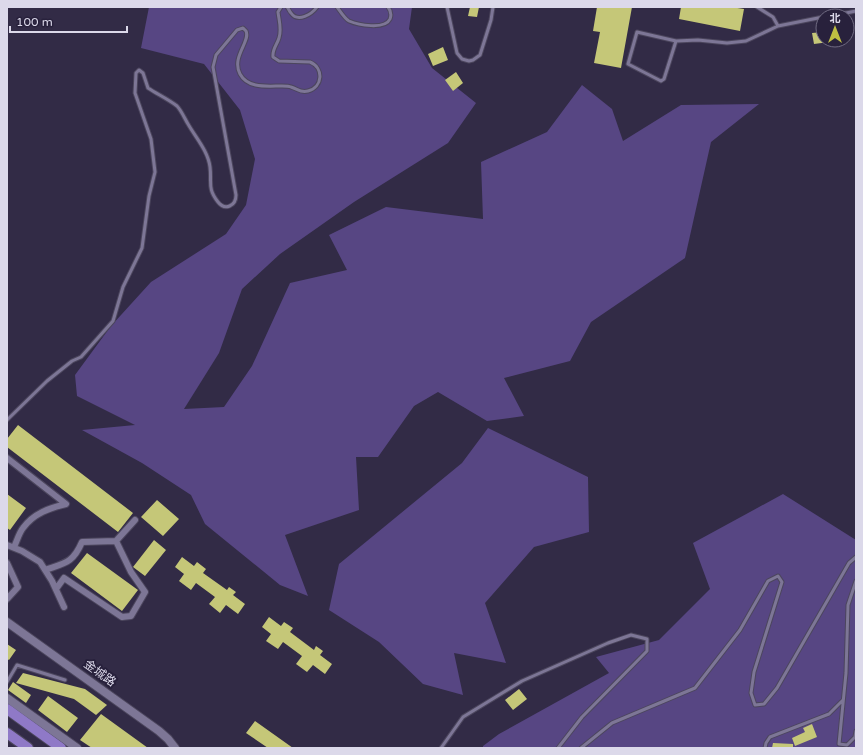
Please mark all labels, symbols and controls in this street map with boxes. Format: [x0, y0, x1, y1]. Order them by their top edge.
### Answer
scale bar [10, 8, 127, 34]
north arrow [815, 8, 855, 48]
text: 北 [830, 12, 841, 25]
text: 100 m [16, 15, 53, 29]
street label: 金城路 [81, 657, 119, 689]

